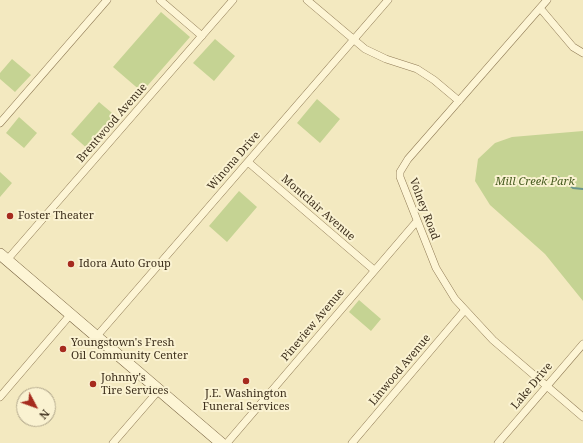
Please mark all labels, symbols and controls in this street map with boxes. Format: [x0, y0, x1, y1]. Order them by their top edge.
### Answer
street label: Brentwood Avenue [74, 81, 150, 165]
street label: Winona Drive [205, 129, 263, 193]
street label: Montclair Avenue [278, 172, 358, 244]
park label: Mill Creek Park [495, 175, 575, 189]
street label: Volney Road [406, 176, 442, 242]
place label: Foster Theater [18, 209, 94, 223]
marker: Foster Theater [5, 211, 15, 221]
place label: Idora Auto Group [79, 257, 171, 271]
marker: Idora Auto Group [66, 259, 76, 269]
street label: Pineview Avenue [279, 286, 347, 364]
street label: Linwood Avenue [366, 332, 434, 408]
place label: Youngstown's Fresh Oil Community Center [71, 336, 188, 362]
marker: Youngstown's Fresh Oil Community Center [58, 344, 68, 354]
street label: Lake Drive [509, 360, 555, 412]
place label: Johnny's Tire Services [101, 371, 168, 397]
marker: J.E. Washington Funeral Services [241, 376, 251, 386]
marker: Johnny's Tire Services [88, 379, 98, 389]
north arrow [16, 387, 56, 427]
place label: J.E. Washington Funeral Services [202, 387, 290, 413]
text: N [36, 406, 53, 423]

